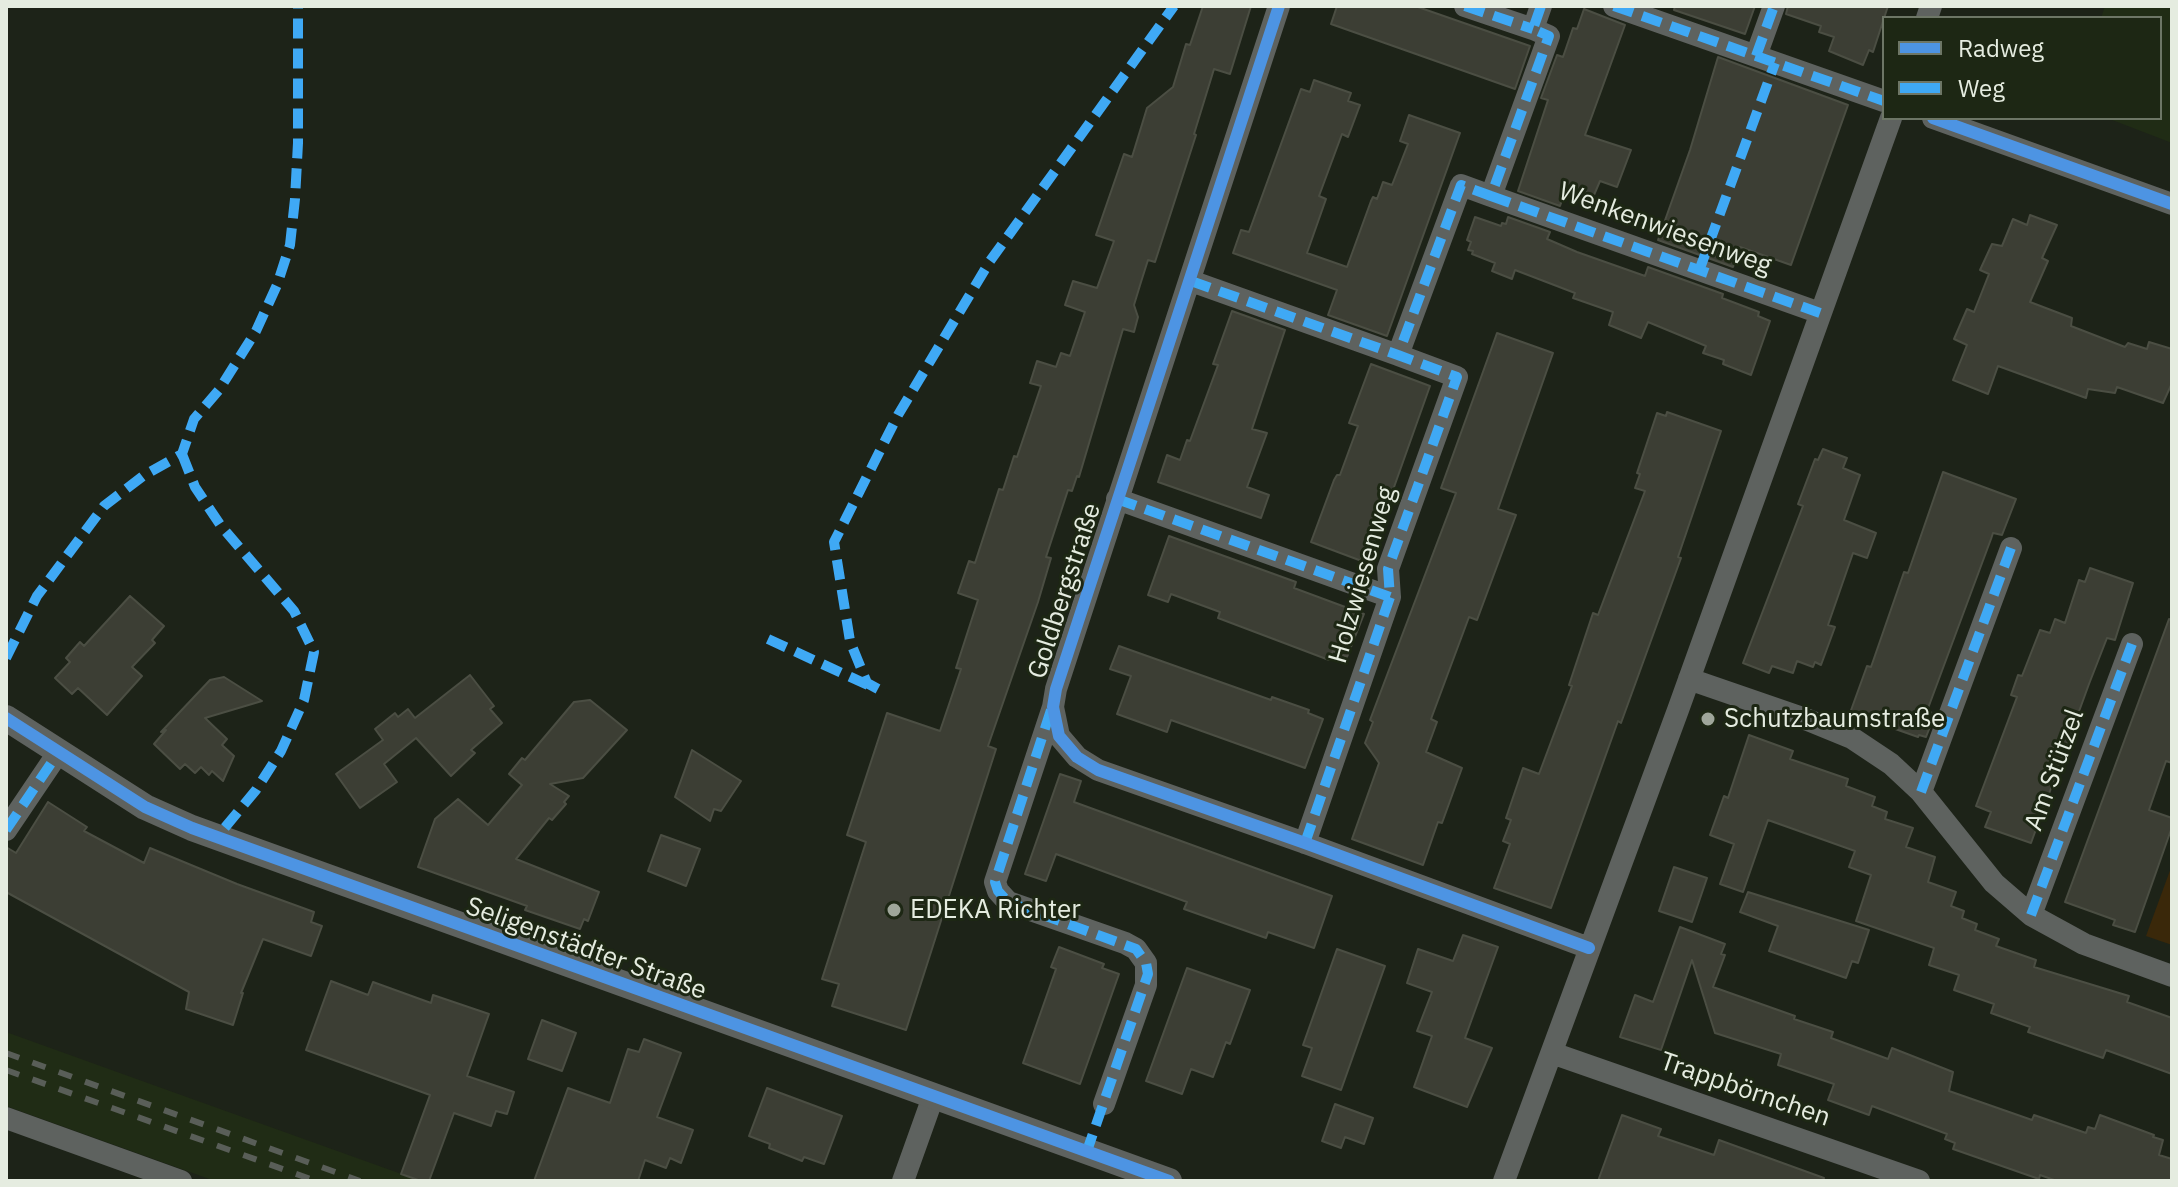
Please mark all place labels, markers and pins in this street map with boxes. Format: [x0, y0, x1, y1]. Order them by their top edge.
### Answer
place label: Schutzbaumstraße [1724, 703, 1945, 735]
marker: Schutzbaumstraße [1699, 710, 1717, 728]
place label: EDEKA Richter [910, 894, 1081, 926]
marker: EDEKA Richter [885, 901, 903, 919]

